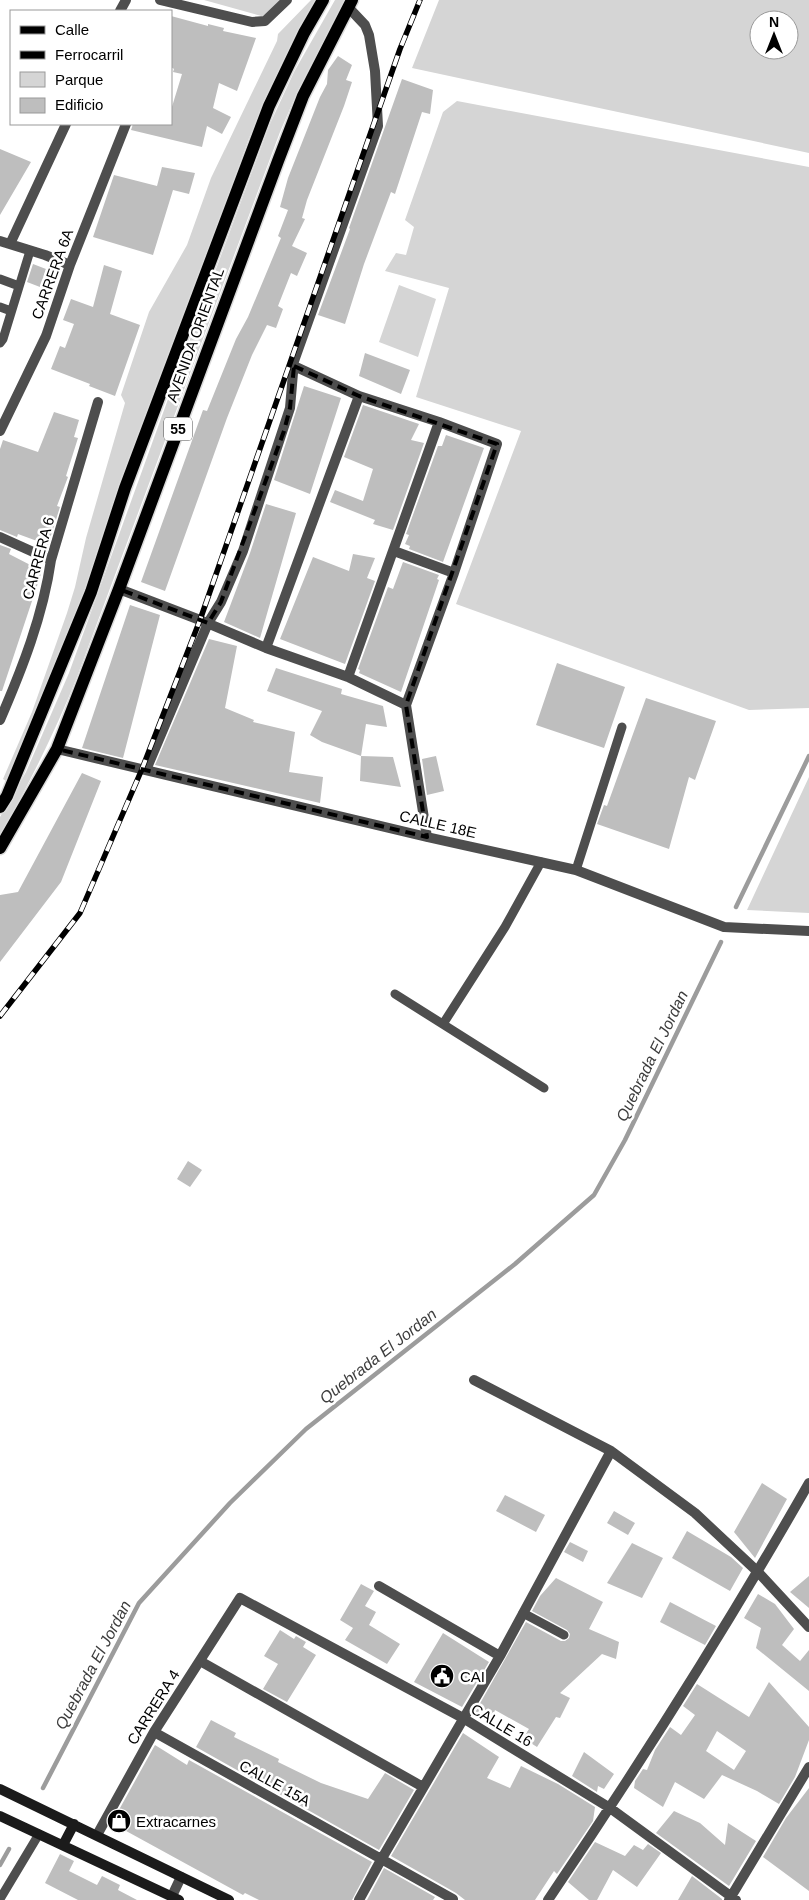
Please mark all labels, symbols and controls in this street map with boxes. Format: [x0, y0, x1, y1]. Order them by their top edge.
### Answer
legend [10, 10, 172, 125]
north arrow [749, 10, 799, 60]
text: N [769, 14, 779, 30]
text: Calle [55, 21, 89, 38]
text: Ferrocarril [55, 46, 123, 63]
text: Parque [55, 71, 103, 88]
text: Edificio [55, 96, 103, 113]
street label: CARRERA 6A [28, 226, 76, 322]
street label: AVENIDA ORIENTAL [163, 265, 227, 405]
road number: 55 [164, 418, 192, 440]
street label: CARRERA 6 [19, 515, 57, 601]
street label: CALLE 18E [398, 807, 478, 841]
water label: Quebrada El Jordan [613, 988, 691, 1124]
water label: Quebrada El Jordan [316, 1305, 440, 1407]
water label: Quebrada El Jordan [52, 1598, 134, 1732]
public building icon: CAI [429, 1663, 455, 1689]
street label: CARRERA 4 [123, 1666, 183, 1748]
place label: CAI [460, 1668, 485, 1685]
street label: CALLE 16 [468, 1700, 536, 1750]
street label: CALLE 15A [237, 1757, 313, 1809]
shop icon: Extracarnes [106, 1808, 132, 1834]
place label: Extracarnes [136, 1813, 216, 1830]

